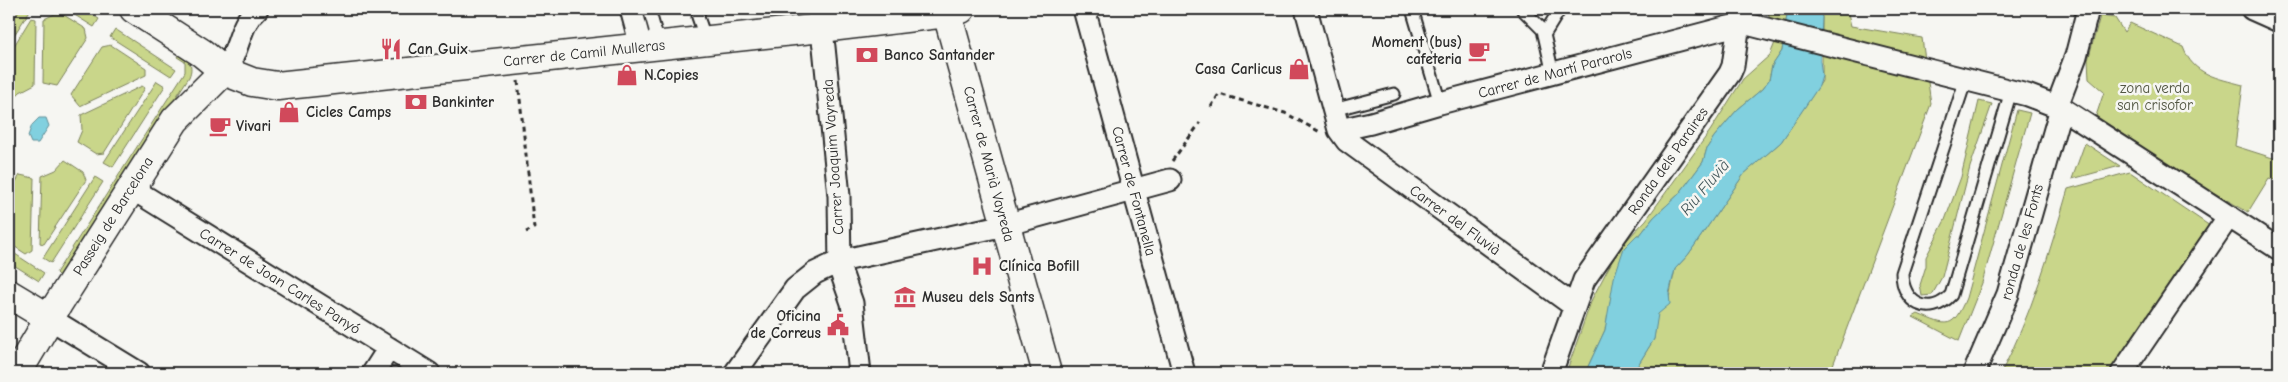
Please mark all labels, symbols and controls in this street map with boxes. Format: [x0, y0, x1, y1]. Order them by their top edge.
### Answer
place label: Moment (bus) cafeteria [1372, 33, 1462, 68]
restaurant icon: Can Guix [378, 36, 404, 62]
street label: Carrer de Camil Mulleras [502, 36, 666, 70]
cafe icon: Moment (bus) cafeteria [1466, 38, 1492, 64]
place label: Can Guix [408, 40, 468, 58]
bank icon: Banco Santander [854, 42, 880, 68]
street label: Carrer de Martí Pararols [1476, 44, 1634, 102]
place label: Banco Santander [884, 46, 995, 64]
shop icon: Casa Carlicus [1286, 56, 1312, 82]
place label: Casa Carlicus [1195, 60, 1282, 78]
shop icon: N.Copies [614, 62, 640, 88]
place label: N.Copies [644, 66, 698, 84]
street label: Carrer Joaquim Vayreda [819, 78, 847, 236]
park label: zona verda san crisofor [2117, 79, 2193, 114]
street label: Carrer de Marià Vayreda [960, 84, 1018, 244]
bank icon: Bankinter [403, 89, 429, 115]
place label: Bankinter [432, 93, 494, 111]
shop icon: Cicles Camps [276, 99, 302, 125]
place label: Cicles Camps [306, 103, 391, 121]
street label: Ronda dels Paraires [1624, 104, 1712, 218]
cafe icon: Vivari [207, 113, 233, 139]
place label: Vivari [236, 117, 271, 135]
street label: Carrer de Fontanella [1108, 124, 1160, 258]
street label: Passeig de Barcelona [69, 153, 157, 279]
water label: Riu Fluvià [1676, 156, 1733, 219]
street label: Carrer del Fluvià [1406, 181, 1504, 259]
street label: ronda de les Fonts [1997, 182, 2047, 302]
street label: Carrer de Joan Carles Panyó [196, 224, 364, 338]
hospital icon: Clínica Bofill [969, 253, 995, 279]
place label: Clínica Bofill [999, 257, 1079, 275]
museum icon: Museu dels Sants [892, 284, 918, 310]
place label: Museu dels Sants [922, 288, 1034, 306]
place label: Oficina de Correus [751, 307, 821, 342]
public building icon: Oficina de Correus [825, 312, 851, 338]

